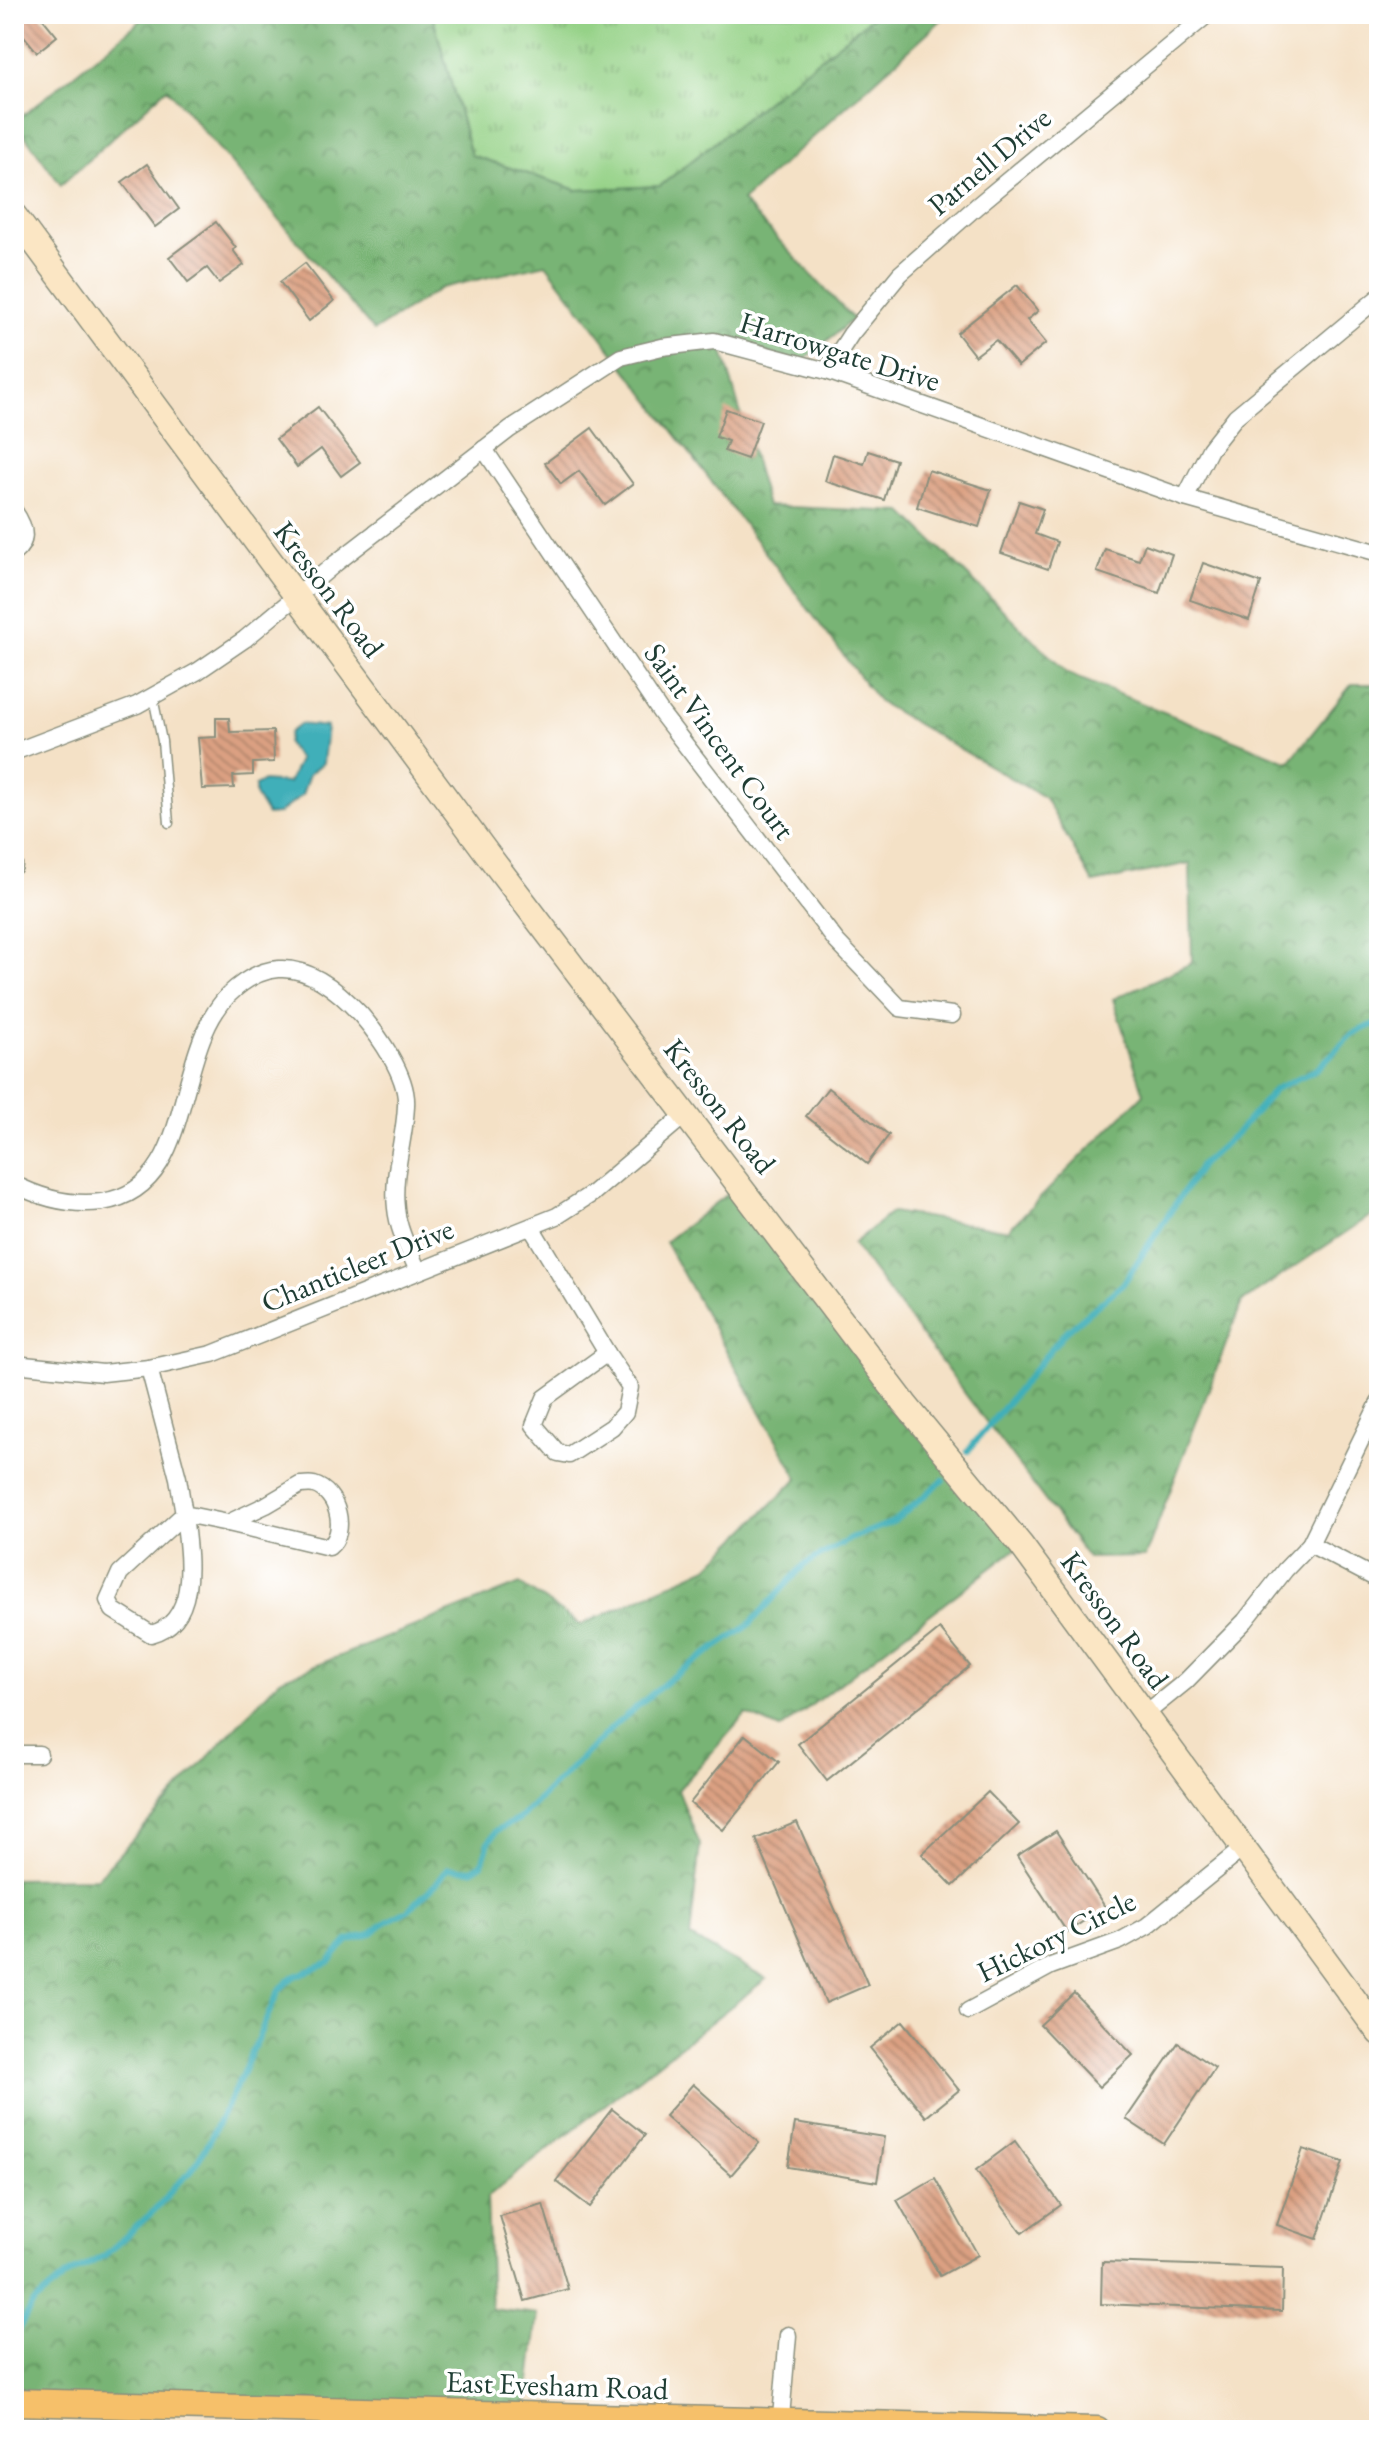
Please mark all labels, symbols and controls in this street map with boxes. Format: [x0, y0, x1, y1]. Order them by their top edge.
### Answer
street label: Parnell Drive [919, 98, 1059, 224]
street label: Harrowgate Drive [735, 302, 945, 400]
street label: Kresson Road [265, 513, 394, 666]
street label: Saint Vincent Court [636, 635, 805, 847]
street label: Kresson Road [655, 1031, 785, 1182]
street label: Chanticleer Drive [255, 1209, 459, 1321]
street label: Kresson Road [1052, 1543, 1179, 1697]
street label: Hickory Circle [970, 1881, 1142, 1991]
street label: East Evesham Road [445, 2362, 670, 2408]

